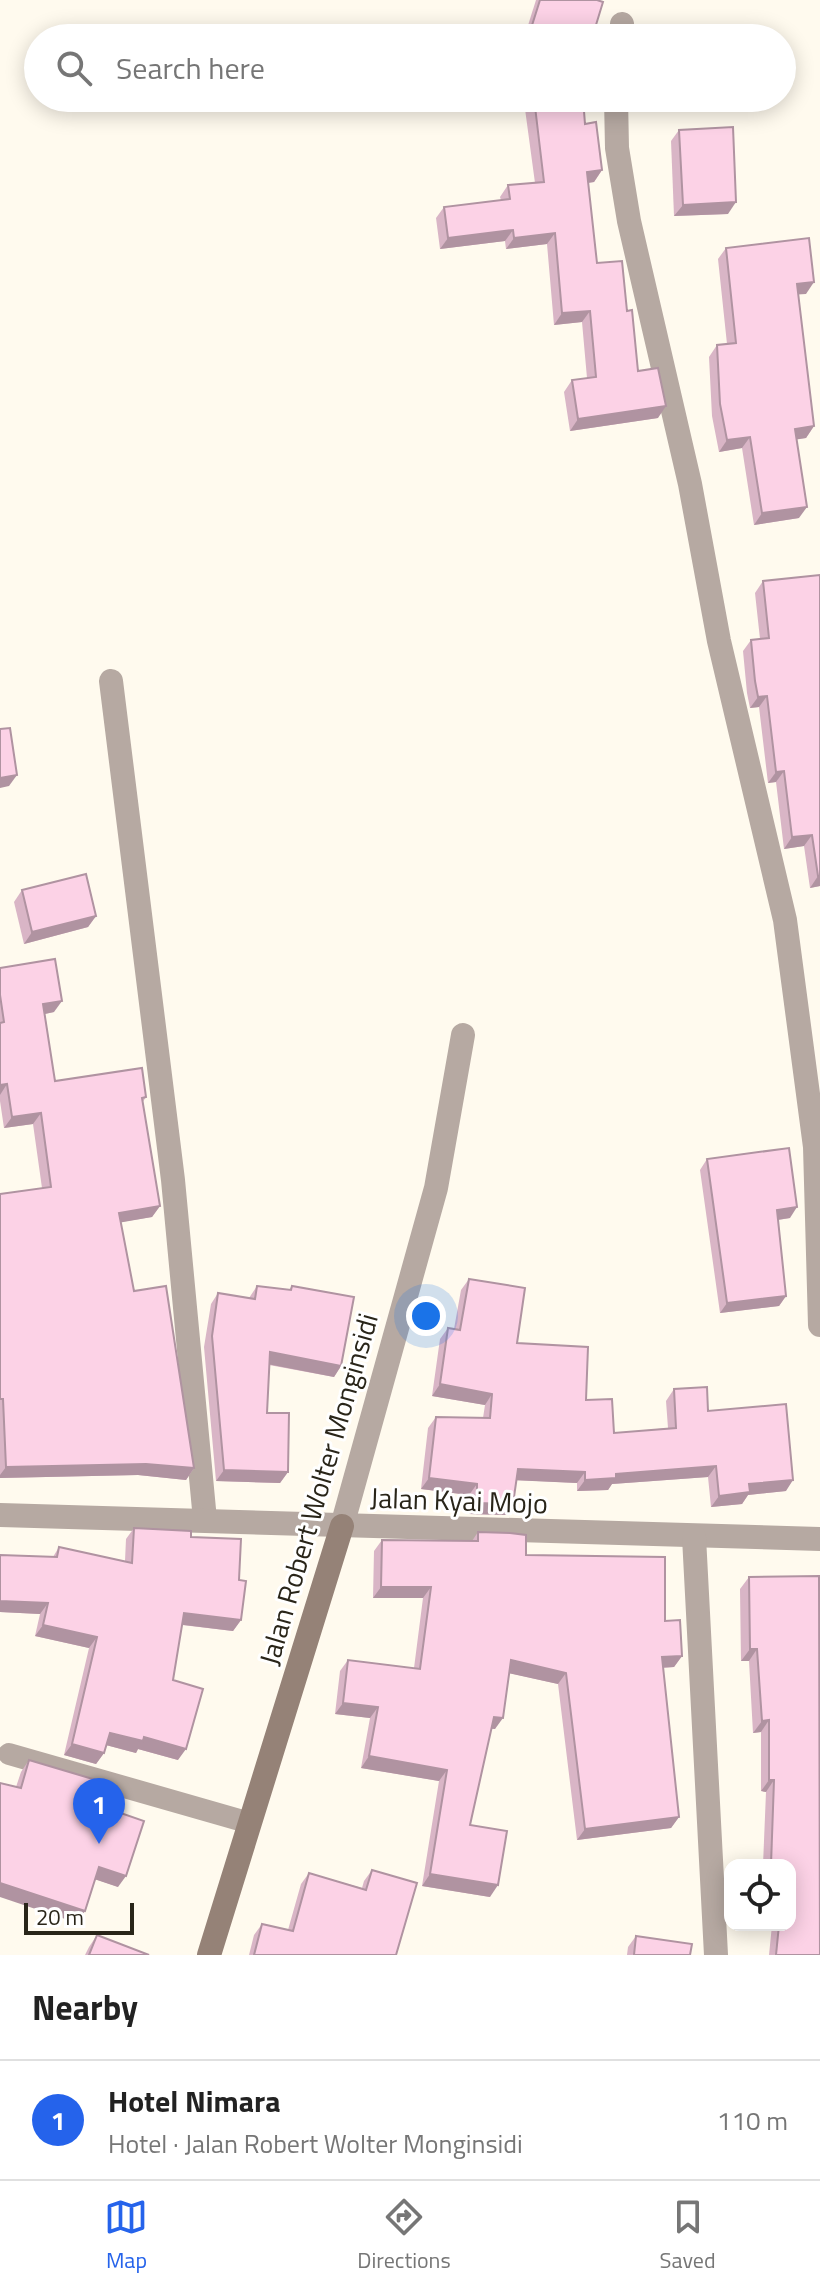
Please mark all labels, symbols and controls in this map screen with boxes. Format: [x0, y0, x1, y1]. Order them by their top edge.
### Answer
search box [24, 24, 796, 112]
text: Search here [116, 45, 265, 91]
icon: search [52, 46, 96, 90]
your location [406, 1296, 446, 1336]
street label: Jalan Robert Wolter Monginsidi [247, 1308, 389, 1670]
street label: Jalan Kyai Mojo [369, 1475, 549, 1525]
pin: 1 [73, 1778, 125, 1844]
map controls [724, 1859, 796, 1931]
button: locate [724, 1859, 796, 1931]
scale bar [24, 1899, 134, 1935]
text: 20 m [36, 1900, 84, 1934]
text: Nearby [32, 1981, 138, 2033]
text: Hotel Nimara [108, 2078, 281, 2124]
text: 1 [51, 2101, 65, 2140]
text: 110 m [717, 2101, 788, 2140]
text: Hotel · Jalan Robert Wolter Monginsidi [108, 2124, 523, 2163]
tab: Map [104, 2195, 148, 2277]
tab: Directions [357, 2195, 451, 2277]
tab: Saved [660, 2195, 716, 2277]

